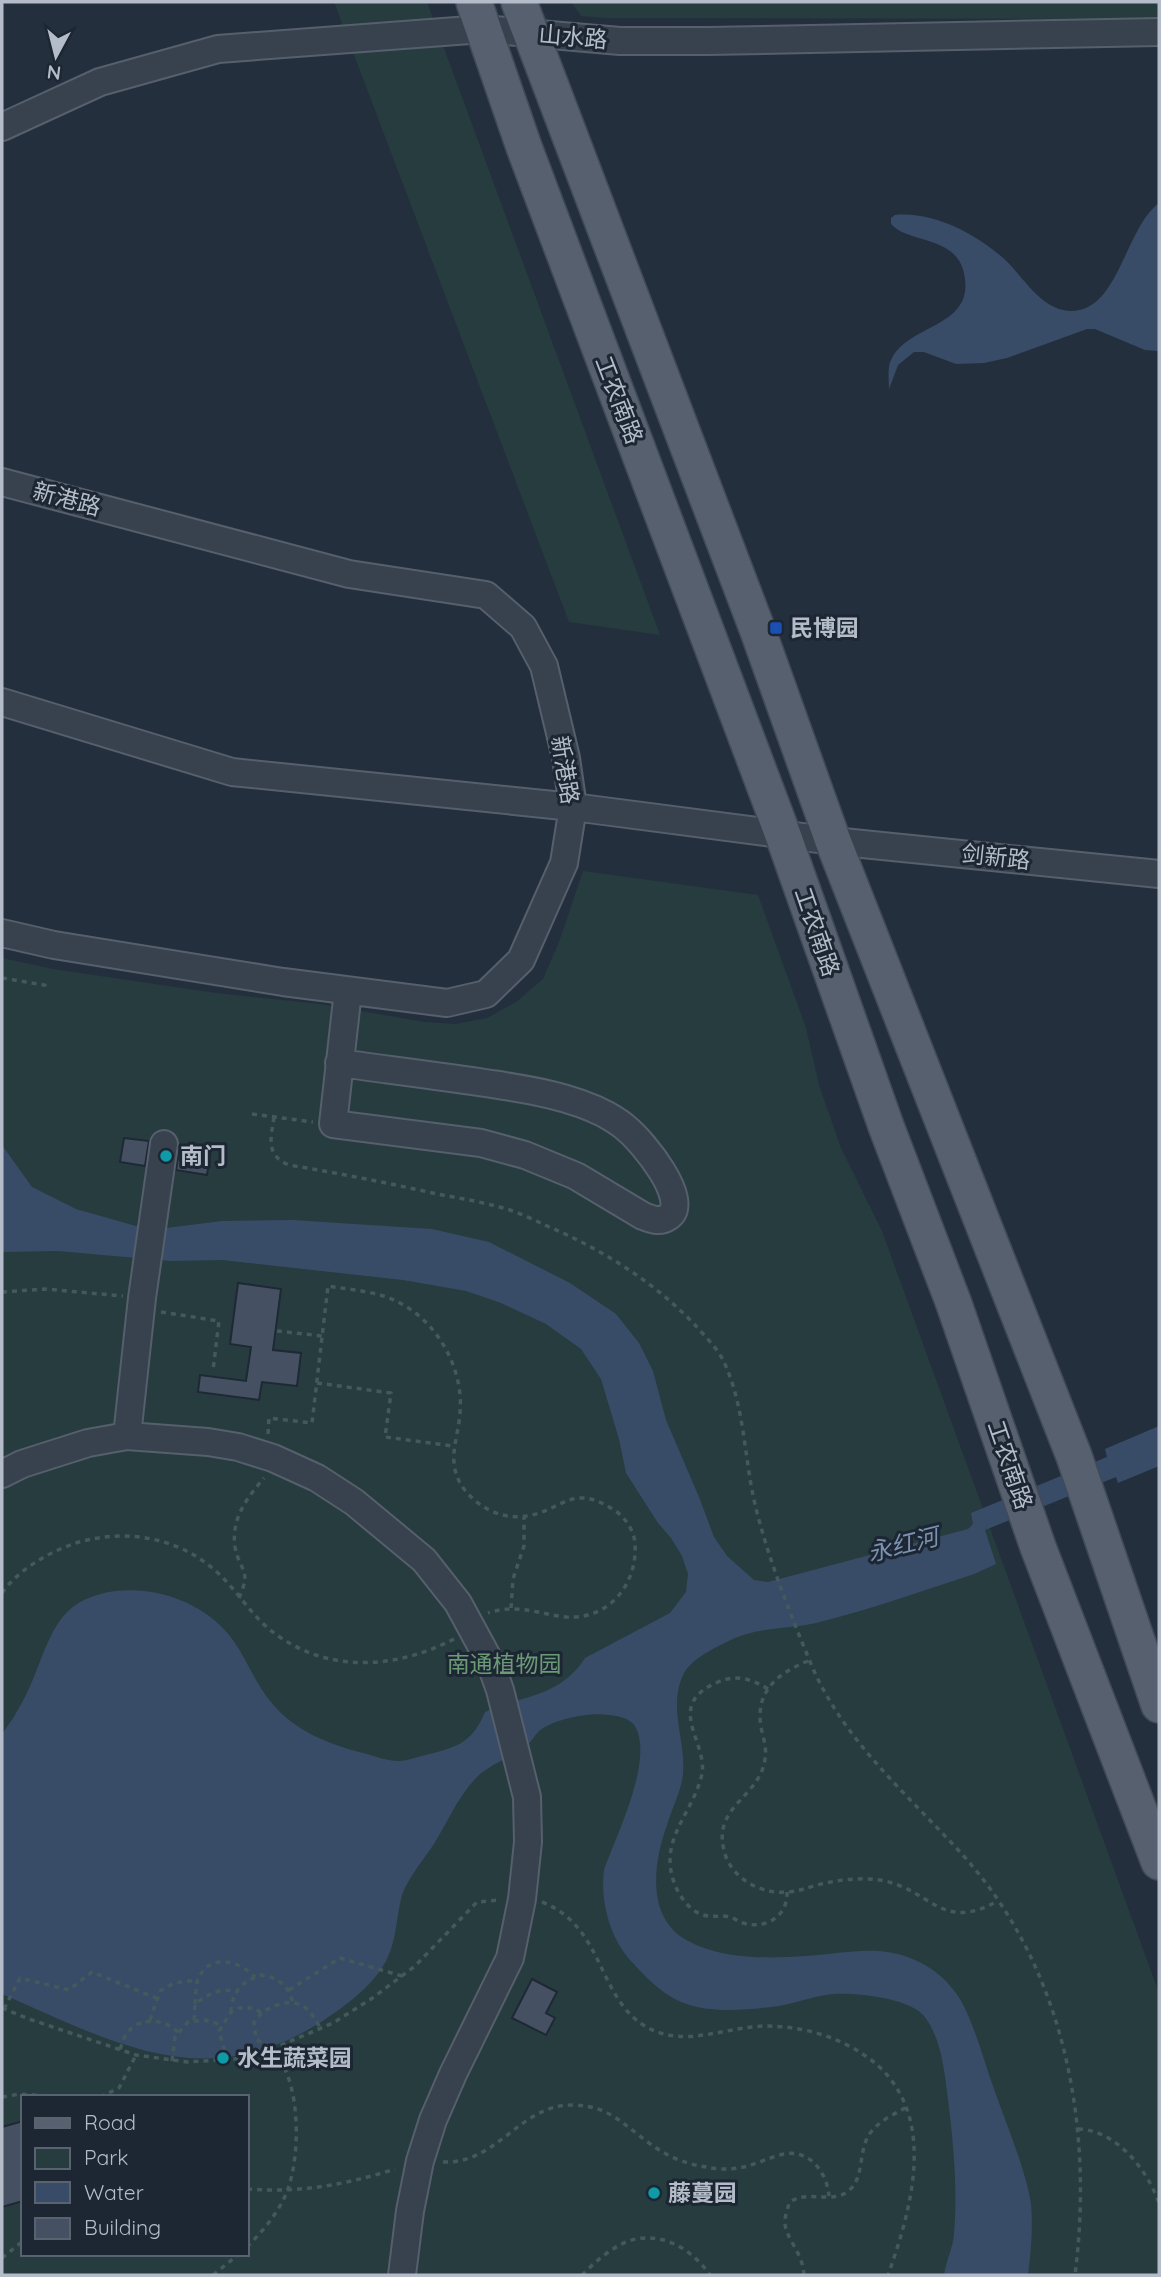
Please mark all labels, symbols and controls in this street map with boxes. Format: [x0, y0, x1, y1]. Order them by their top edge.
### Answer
street label: 山水路 [537, 19, 609, 54]
north arrow [21, 21, 91, 91]
text: N [46, 60, 62, 86]
street label: 工农南路 [589, 352, 649, 448]
street label: 新港路 [30, 476, 104, 521]
place label: 民博园 [790, 613, 859, 642]
marker: 民博园 [768, 620, 784, 636]
street label: 新港路 [546, 734, 585, 806]
street label: 剑新路 [960, 838, 1032, 875]
street label: 工农南路 [789, 884, 846, 980]
place label: 南门 [180, 1141, 226, 1170]
marker: 南门 [158, 1148, 174, 1164]
street label: 工农南路 [982, 1417, 1039, 1513]
water label: 永红河 [864, 1520, 945, 1567]
park label: 南通植物园 [447, 1649, 562, 1678]
place label: 水生蔬菜园 [237, 2043, 352, 2072]
marker: 水生蔬菜园 [215, 2050, 231, 2066]
legend [21, 2095, 248, 2256]
text: Road [84, 2109, 136, 2135]
text: Park [84, 2144, 128, 2170]
place label: 藤蔓园 [668, 2178, 737, 2207]
text: Water [84, 2179, 144, 2205]
marker: 藤蔓园 [646, 2185, 662, 2201]
text: Building [84, 2214, 161, 2240]

